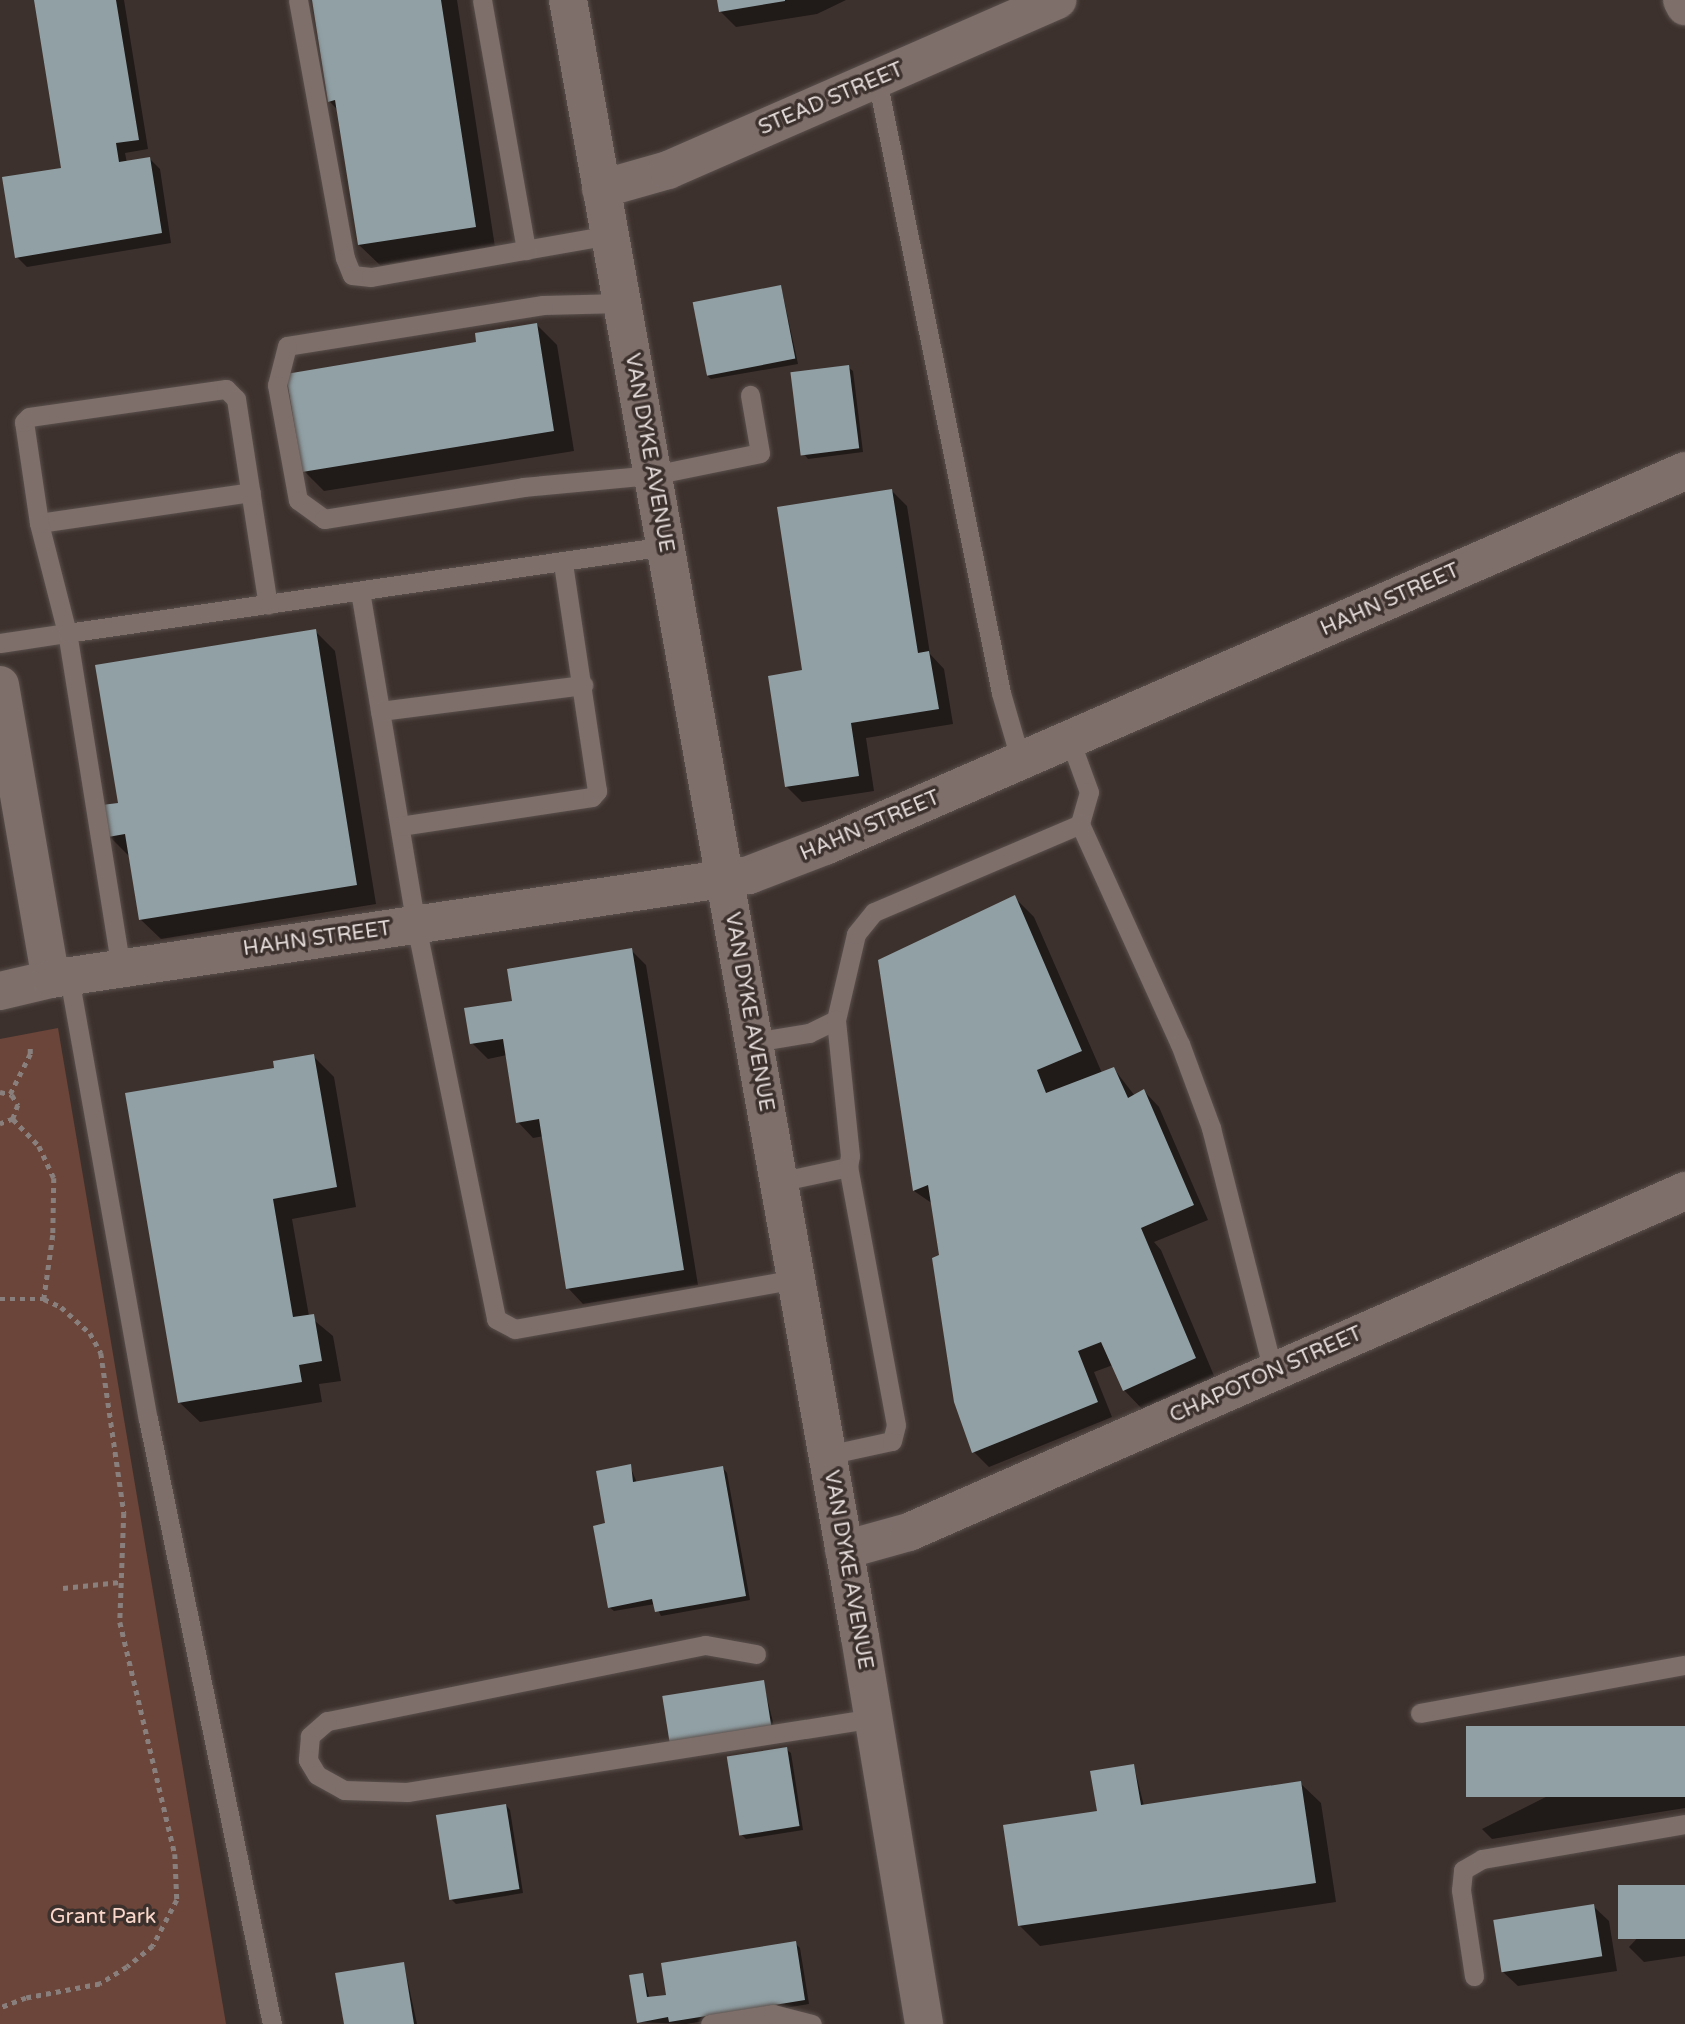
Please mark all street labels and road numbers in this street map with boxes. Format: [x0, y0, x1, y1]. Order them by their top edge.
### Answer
street label: STEAD STREET [755, 57, 907, 141]
street label: VAN DYKE AVENUE [619, 351, 679, 555]
street label: HAHN STREET [1317, 558, 1463, 642]
street label: HAHN STREET [796, 785, 944, 867]
street label: VAN DYKE AVENUE [719, 910, 779, 1114]
street label: HAHN STREET [241, 916, 393, 962]
street label: CHAPOTON STREET [1166, 1321, 1366, 1429]
street label: VAN DYKE AVENUE [818, 1468, 878, 1672]

